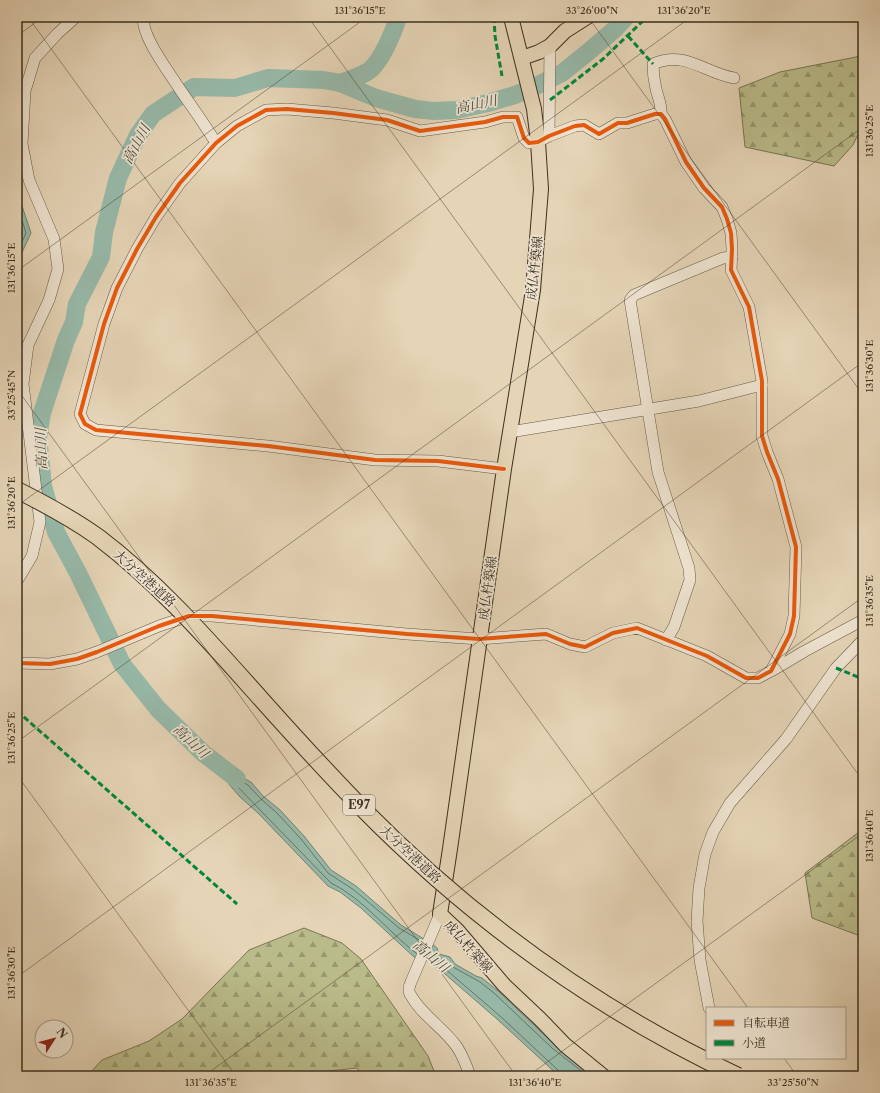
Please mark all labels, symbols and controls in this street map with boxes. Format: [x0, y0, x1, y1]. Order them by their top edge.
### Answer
text: 131°36'15"E [335, 4, 385, 17]
text: 33°26'00"N [566, 4, 618, 17]
text: 131°36'20"E [657, 4, 711, 17]
water label: 高山川 [454, 90, 500, 117]
text: 131°36'25"E [863, 105, 876, 157]
water label: 高山川 [118, 119, 155, 167]
street label: 成仏杵築線 [523, 235, 545, 301]
text: 131°36'15"E [5, 243, 18, 293]
text: 131°36'30"E [863, 339, 876, 392]
text: 33°25'45"N [5, 370, 18, 420]
water label: 高山川 [31, 426, 51, 470]
text: 131°36'20"E [5, 476, 18, 530]
street label: 大分空港道路 [111, 546, 179, 610]
street label: 成仏杵築線 [475, 555, 499, 621]
text: 131°36'35"E [863, 575, 876, 627]
text: 131°36'25"E [5, 712, 18, 764]
water label: 高山川 [170, 720, 214, 763]
road number: E97 [343, 795, 375, 815]
text: 131°36'40"E [863, 810, 876, 862]
street label: 大分空港道路 [377, 822, 445, 886]
street label: 成仏杵築線 [441, 916, 497, 976]
water label: 高山川 [409, 936, 454, 978]
text: 131°36'30"E [5, 946, 18, 999]
legend [706, 1007, 846, 1059]
text: 自転車道 [742, 1015, 790, 1030]
north arrow [34, 1019, 74, 1059]
text: N [54, 1025, 71, 1041]
text: 小道 [742, 1035, 766, 1050]
text: 131°36'35"E [185, 1076, 237, 1089]
text: 131°36'40"E [509, 1076, 561, 1089]
text: 33°25'50"N [767, 1076, 819, 1089]

